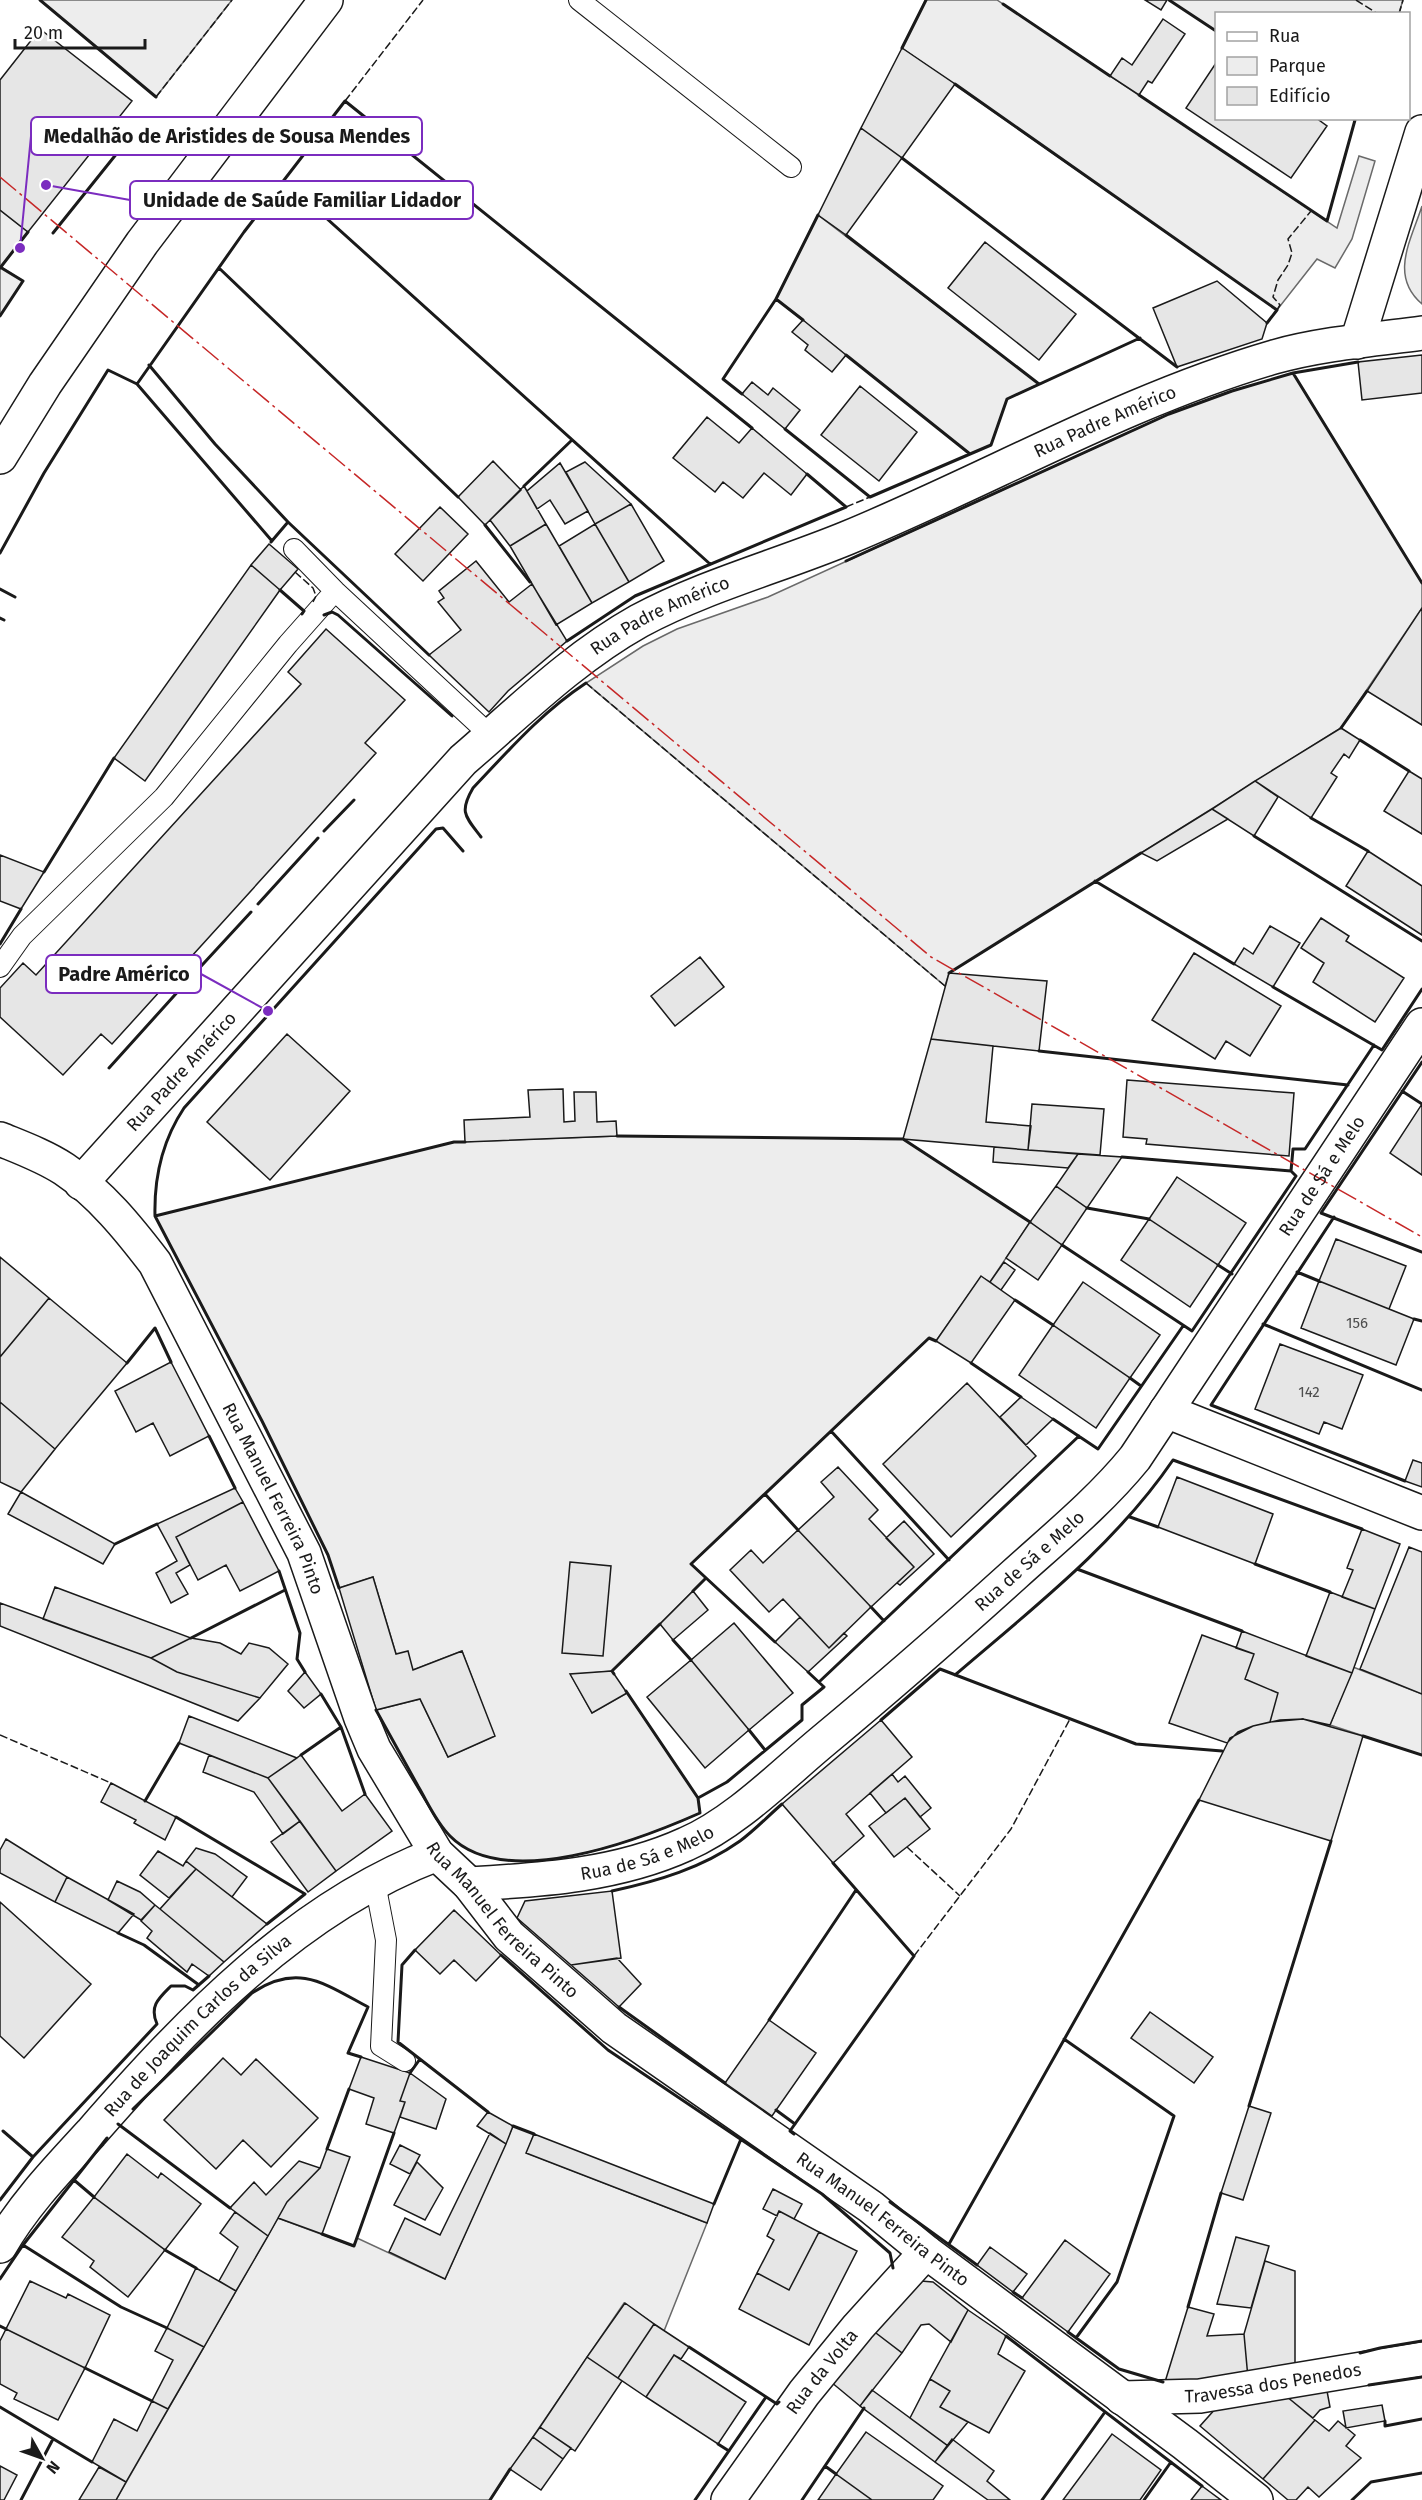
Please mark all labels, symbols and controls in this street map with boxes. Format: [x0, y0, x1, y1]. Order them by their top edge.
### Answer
scale bar [15, 12, 146, 50]
legend [1215, 12, 1410, 120]
text: 20 m [24, 22, 63, 44]
text: Rua [1269, 25, 1300, 47]
text: Parque [1269, 55, 1326, 77]
text: Edifício [1269, 85, 1331, 107]
callout: Medalhão de Aristides de Sousa Mendes [31, 117, 422, 155]
text: Medalhão de Aristides de Sousa Mendes [44, 124, 411, 148]
callout: Unidade de Saúde Familiar Lidador [130, 181, 473, 219]
text: Unidade de Saúde Familiar Lidador [143, 188, 462, 212]
street label: Rua Padre Américo [1030, 381, 1180, 462]
street label: Rua Padre Américo [586, 571, 733, 660]
callout: Padre Américo [46, 955, 201, 993]
text: Padre Américo [58, 962, 190, 986]
street label: Rua Padre Américo [122, 1007, 241, 1136]
street label: Rua de Sá e Melo [1274, 1112, 1370, 1240]
house number: 156 [1346, 1314, 1368, 1332]
house number: 142 [1298, 1383, 1320, 1401]
street label: Rua Manuel Ferreira Pinto [218, 1399, 328, 1597]
street label: Rua de Sá e Melo [970, 1506, 1089, 1616]
street label: Rua de Sá e Melo [579, 1821, 718, 1885]
street label: Rua Manuel Ferreira Pinto [421, 1838, 583, 2003]
street label: Rua de Joaquim Carlos da Silva [99, 1930, 296, 2121]
street label: Rua Manuel Ferreira Pinto [792, 2147, 974, 2291]
street label: Rua da Volta [781, 2325, 863, 2419]
street label: Travessa dos Penedos [1184, 2358, 1363, 2407]
north arrow [12, 2428, 72, 2488]
text: N [42, 2457, 64, 2477]

